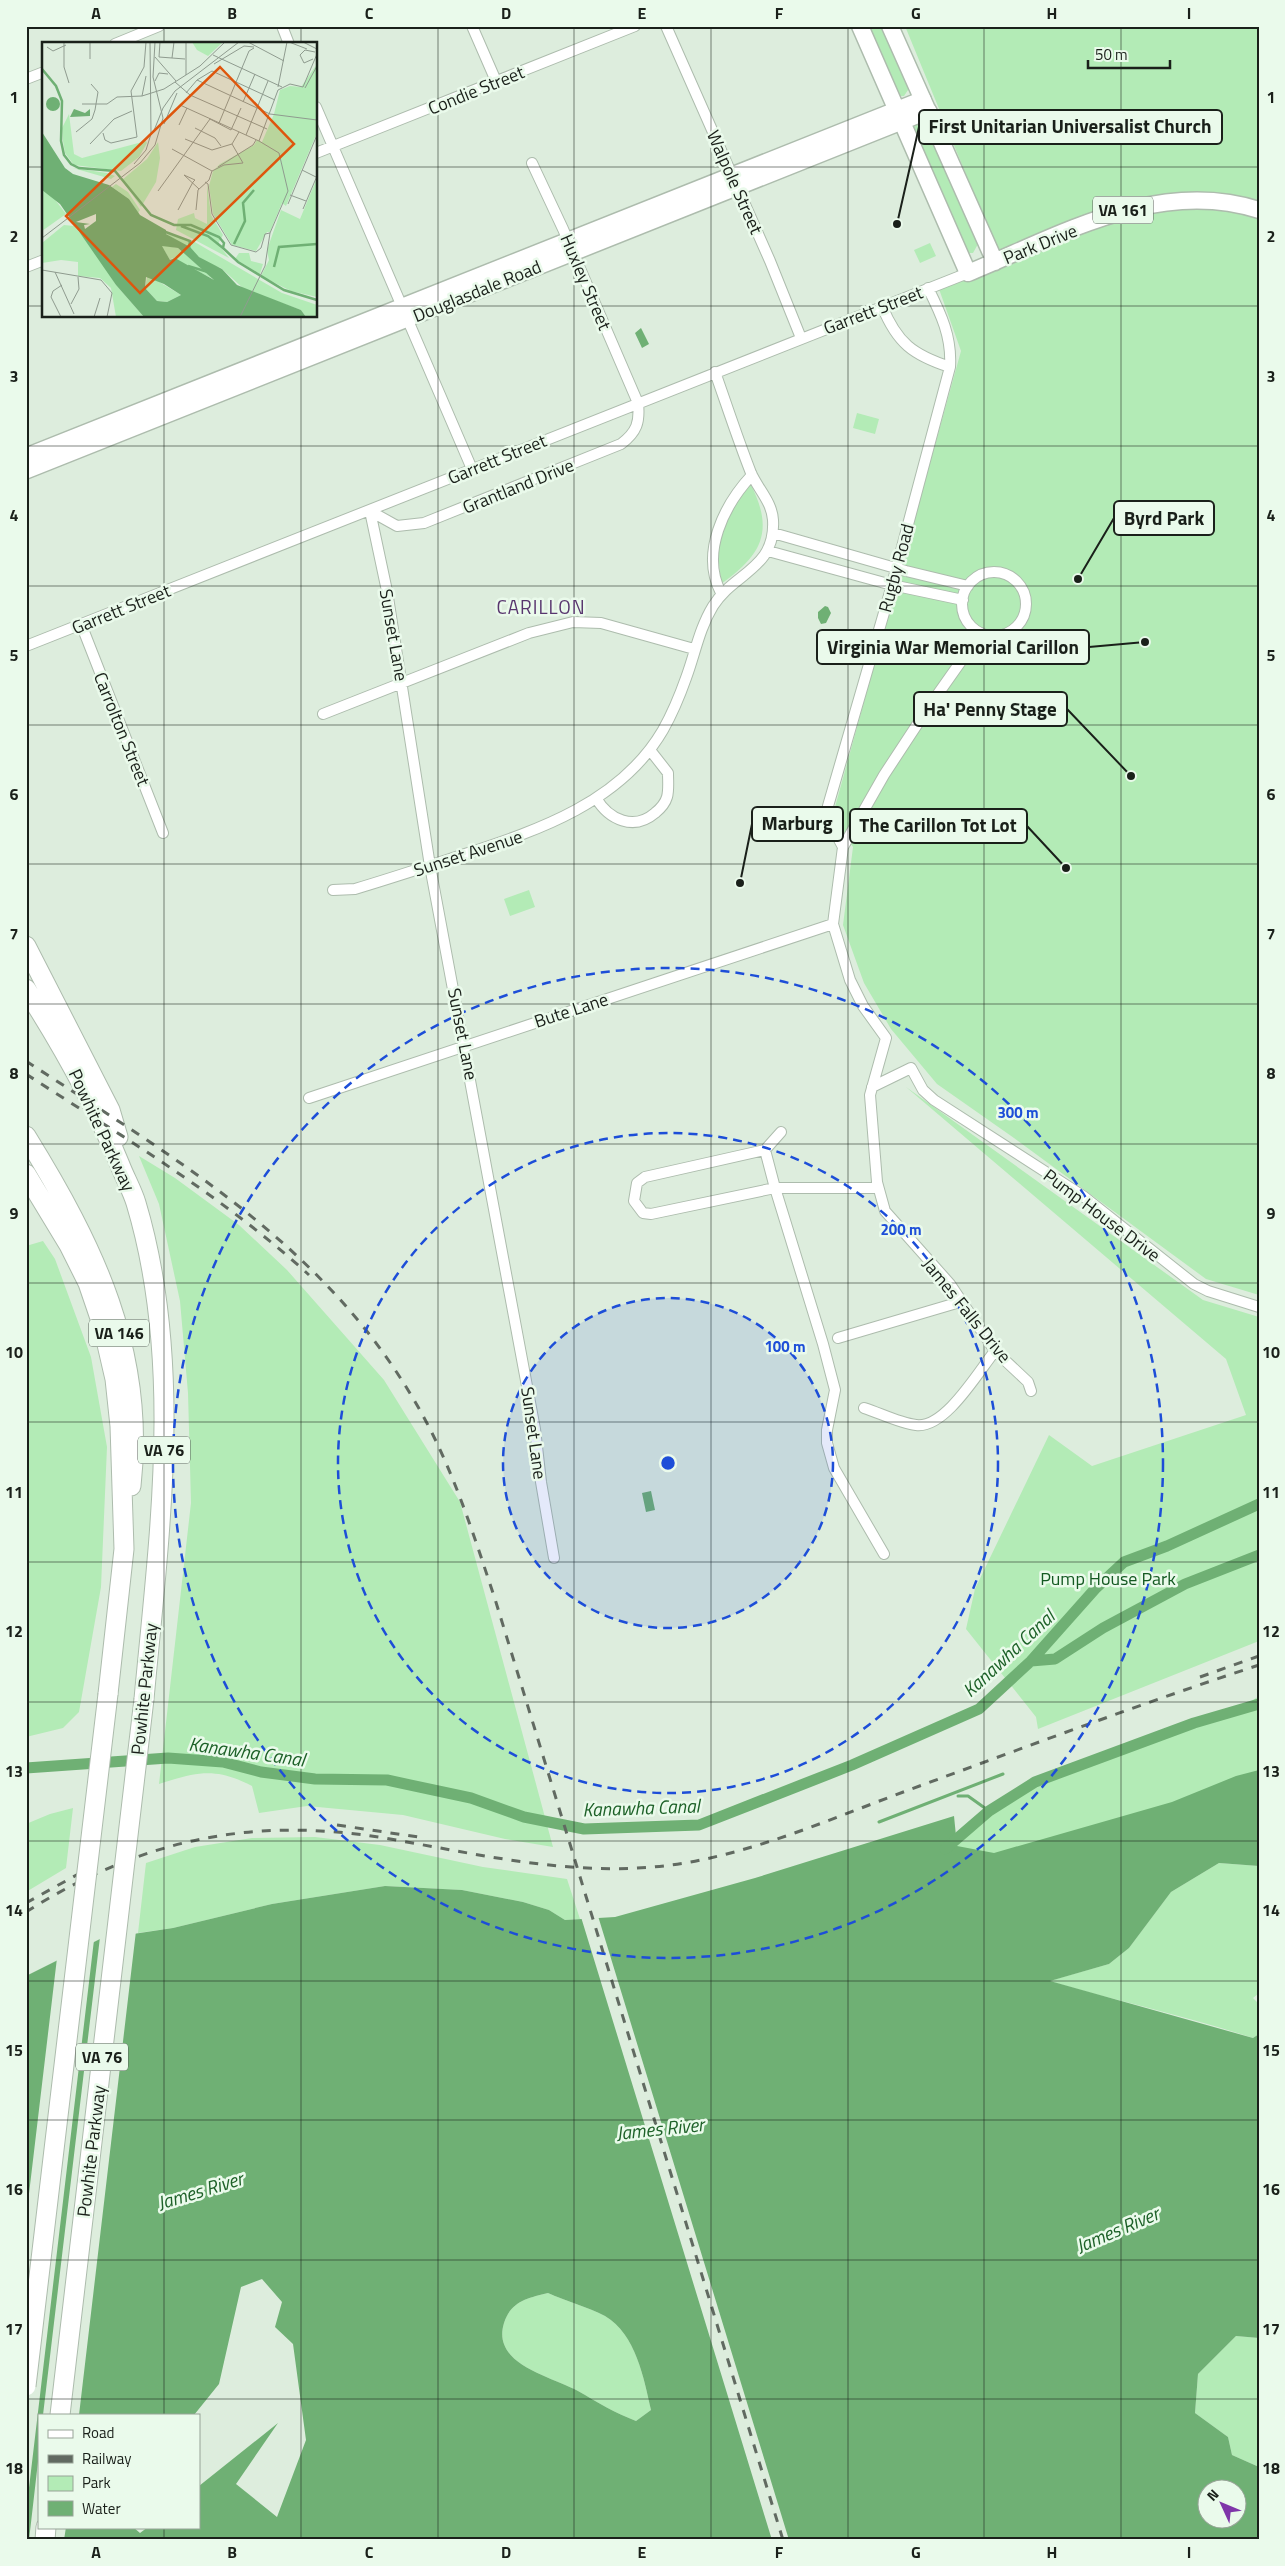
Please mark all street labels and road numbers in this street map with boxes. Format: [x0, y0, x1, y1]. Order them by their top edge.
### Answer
street label: Condie Street [424, 58, 529, 122]
street label: Walpole Street [700, 126, 770, 239]
road number: VA 161 [1093, 196, 1153, 224]
street label: Park Drive [999, 217, 1081, 271]
street label: Huxley Street [554, 230, 619, 335]
street label: Douglasdale Road [409, 253, 545, 329]
street label: Garrett Street [819, 278, 927, 341]
street label: Garrett Street [444, 427, 551, 491]
street label: Grantland Drive [458, 451, 578, 521]
street label: Rugby Road [871, 521, 921, 615]
street label: Garrett Street [68, 577, 175, 641]
street label: Sunset Lane [373, 587, 415, 683]
street label: Carrolton Street [87, 668, 157, 791]
street label: Sunset Avenue [410, 823, 526, 883]
street label: Bute Lane [530, 985, 612, 1035]
street label: Sunset Lane [441, 986, 485, 1082]
street label: Powhite Parkway [62, 1064, 142, 1196]
street label: Pump House Drive [1038, 1162, 1166, 1268]
street label: James Falls Drive [916, 1252, 1018, 1368]
road number: VA 146 [89, 1320, 149, 1346]
street label: Sunset Lane [514, 1385, 554, 1481]
road number: VA 76 [138, 1436, 190, 1464]
street label: Powhite Parkway [124, 1621, 164, 1756]
road number: VA 76 [76, 2044, 128, 2070]
street label: Powhite Parkway [70, 2083, 113, 2218]

